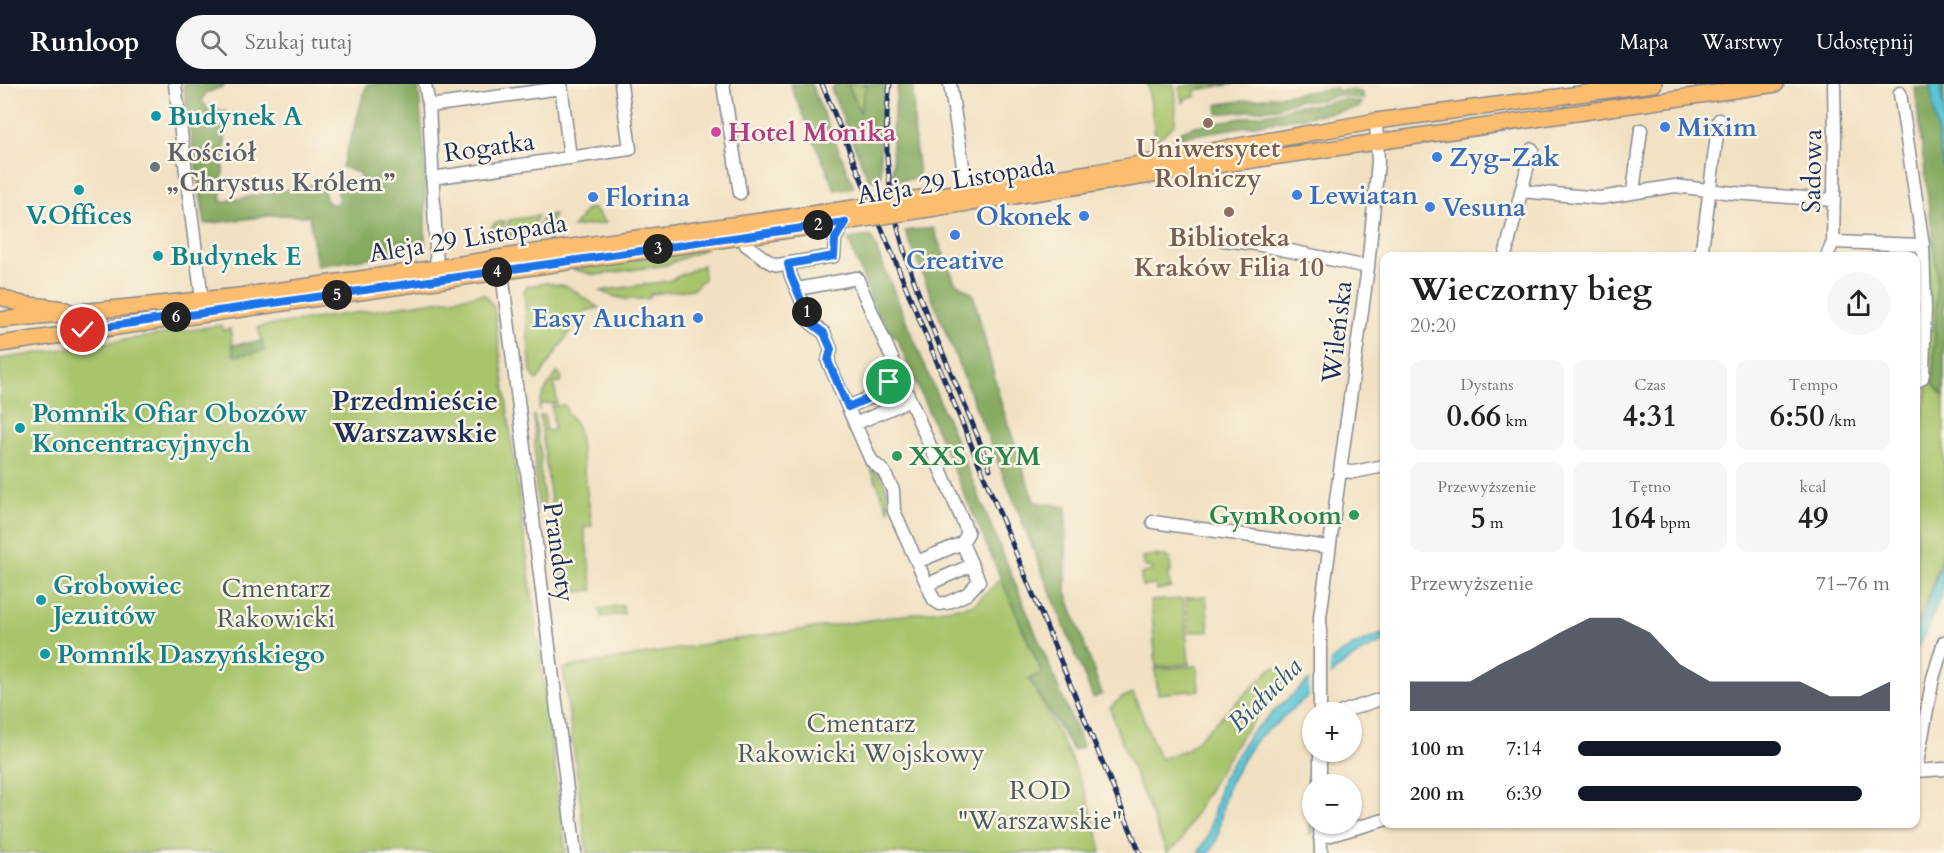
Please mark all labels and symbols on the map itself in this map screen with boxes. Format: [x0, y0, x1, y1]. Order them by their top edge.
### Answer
place label: Budynek A [168, 99, 303, 134]
marker: Budynek A [149, 109, 163, 123]
place label: Mixim [1677, 110, 1757, 145]
place label: Hotel Monika [728, 115, 896, 150]
marker: Uniwersytet Rolniczy [1201, 116, 1215, 130]
marker: Mixim [1658, 120, 1672, 134]
street label: Rogatka [441, 123, 537, 171]
marker: Hotel Monika [709, 125, 723, 139]
street label: Sadowa [1794, 129, 1830, 213]
place label: Uniwersytet Rolniczy [1136, 131, 1280, 196]
place label: Kościół „Chrystus Królem” [167, 135, 395, 200]
place label: Zyg-Zak [1449, 140, 1561, 175]
street label: Aleja 29 Listopada [854, 147, 1058, 213]
marker: Zyg-Zak [1430, 150, 1444, 164]
marker: Kościół „Chrystus Królem” [148, 160, 162, 174]
place label: Lewiatan [1309, 178, 1419, 213]
place label: Florina [605, 180, 690, 215]
marker: V.Offices [72, 183, 86, 197]
marker: Lewiatan [1290, 188, 1304, 202]
marker: Florina [586, 190, 600, 204]
place label: Vesuna [1442, 190, 1526, 225]
place label: V.Offices [26, 198, 132, 233]
place label: Okonek [976, 199, 1073, 234]
marker: Vesuna [1423, 200, 1437, 214]
street label: Aleja 29 Listopada [366, 205, 570, 271]
marker: Biblioteka Kraków Filia 10 [1222, 205, 1236, 219]
marker: Okonek [1077, 209, 1091, 223]
pin: 2 [803, 210, 833, 240]
place label: Biblioteka Kraków Filia 10 [1134, 220, 1324, 285]
marker: Creative [948, 228, 962, 242]
pin: 3 [643, 234, 673, 264]
place label: Budynek E [170, 239, 302, 274]
place label: Creative [906, 243, 1004, 278]
marker: Budynek E [151, 249, 165, 263]
pin: 4 [482, 257, 512, 287]
street label: Wileńska [1313, 279, 1361, 386]
pin: 5 [322, 280, 352, 310]
pin: 1 [792, 297, 822, 327]
place label: Easy Auchan [532, 301, 686, 336]
pin: 6 [161, 302, 191, 332]
pin [57, 304, 108, 355]
marker: Easy Auchan [691, 311, 705, 325]
pin [863, 356, 914, 407]
district label: Przedmieście Warszawskie [332, 382, 498, 452]
place label: Pomnik Ofiar Obozów Koncentracyjnych [32, 396, 308, 461]
marker: Pomnik Ofiar Obozów Koncentracyjnych [13, 421, 27, 435]
place label: XXS GYM [909, 439, 1041, 474]
marker: XXS GYM [890, 449, 904, 463]
place label: GymRoom [1209, 498, 1342, 533]
street label: Prandoty [535, 500, 583, 605]
marker: GymRoom [1347, 508, 1361, 522]
place label: Grobowiec Jezuitów [49, 568, 182, 633]
park label: Cmentarz Rakowicki [217, 571, 335, 636]
marker: Grobowiec Jezuitów [34, 593, 48, 607]
place label: Pomnik Daszyńskiego [57, 637, 325, 672]
marker: Pomnik Daszyńskiego [38, 647, 52, 661]
water label: Białucha [1219, 649, 1311, 741]
park label: Cmentarz Rakowicki Wojskowy [738, 706, 985, 771]
park label: ROD "Warszawskie" [958, 773, 1122, 838]

